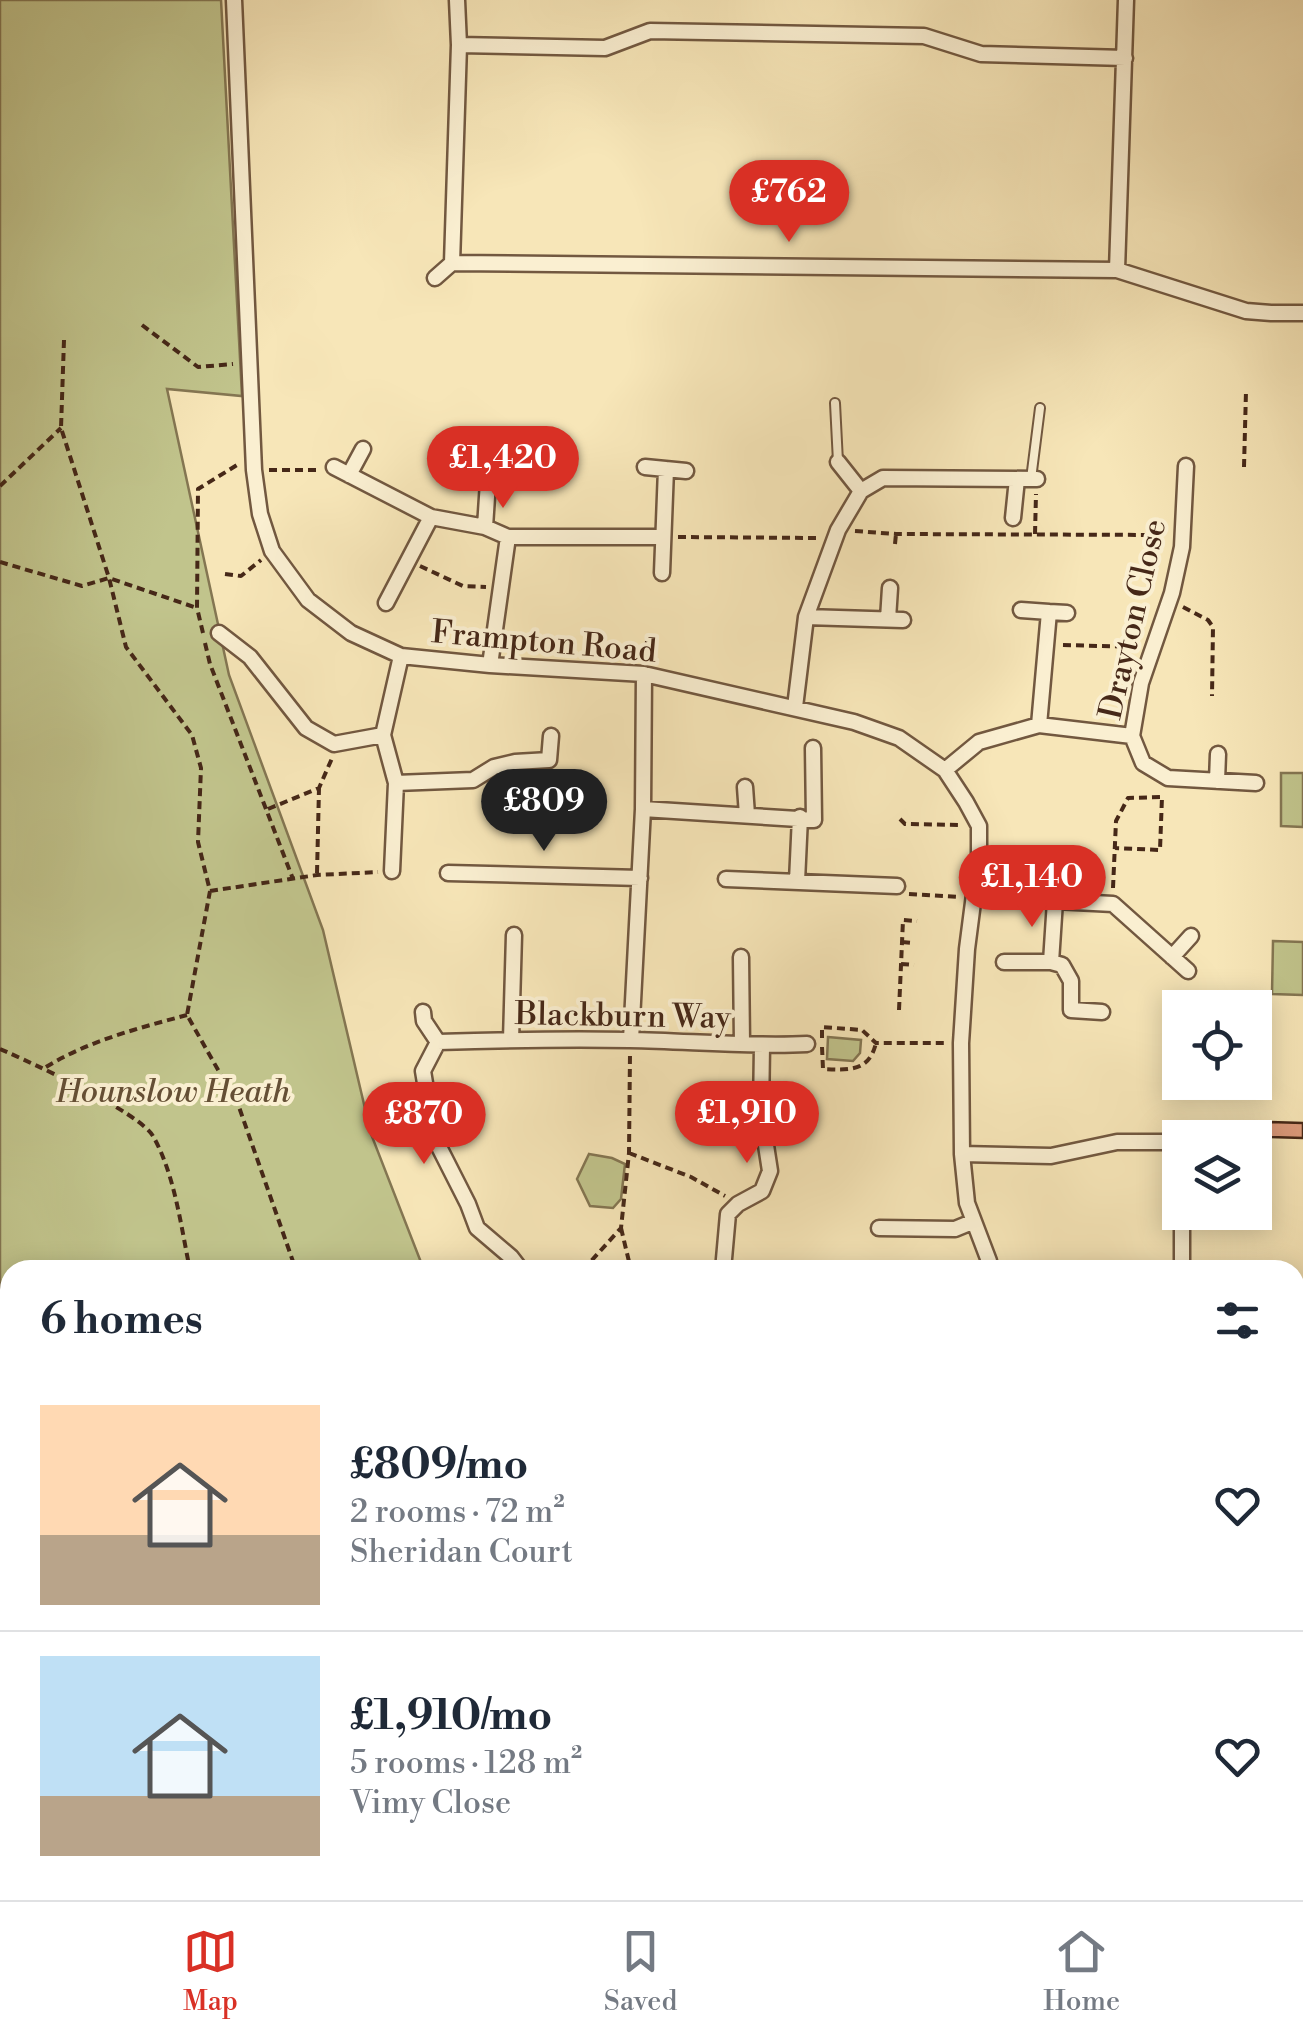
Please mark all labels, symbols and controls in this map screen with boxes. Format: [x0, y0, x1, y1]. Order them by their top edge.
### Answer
pin: £762 [730, 160, 848, 245]
text: £762 [751, 172, 827, 212]
pin: £1,420 [422, 426, 584, 511]
text: £1,420 [449, 438, 557, 478]
street label: Drayton Close [1091, 515, 1175, 723]
street label: Frampton Road [430, 612, 658, 672]
pin: £809 [485, 769, 603, 854]
text: £809 [503, 781, 585, 821]
pin: £1,140 [951, 845, 1113, 930]
text: £1,140 [981, 857, 1083, 897]
map controls [1162, 990, 1272, 1230]
button: locate [1162, 990, 1272, 1100]
street label: Blackburn Way [514, 994, 732, 1038]
park label: Hounslow Heath [55, 1072, 291, 1112]
pin: £1,910 [666, 1081, 828, 1166]
pin: £870 [365, 1082, 483, 1167]
text: £1,910 [697, 1093, 797, 1133]
text: £870 [385, 1094, 463, 1134]
button: layers [1162, 1120, 1272, 1230]
icon: filters [1210, 1293, 1265, 1348]
text: 6 homes [40, 1294, 203, 1347]
text: £809/mo [350, 1439, 528, 1492]
icon: home [120, 1445, 240, 1565]
icon: heart [1210, 1478, 1265, 1533]
text: 2 rooms · 72 m² [350, 1492, 565, 1532]
text: Sheridan Court [350, 1532, 573, 1572]
text: £1,910/mo [350, 1690, 552, 1743]
icon: home [120, 1696, 240, 1816]
icon: heart [1210, 1729, 1265, 1784]
text: 5 rooms · 128 m² [350, 1743, 582, 1783]
text: Vimy Close [350, 1783, 511, 1823]
tab: Map [183, 1924, 238, 2019]
tab: Saved [604, 1924, 677, 2019]
tab: Home [1043, 1924, 1120, 2019]

